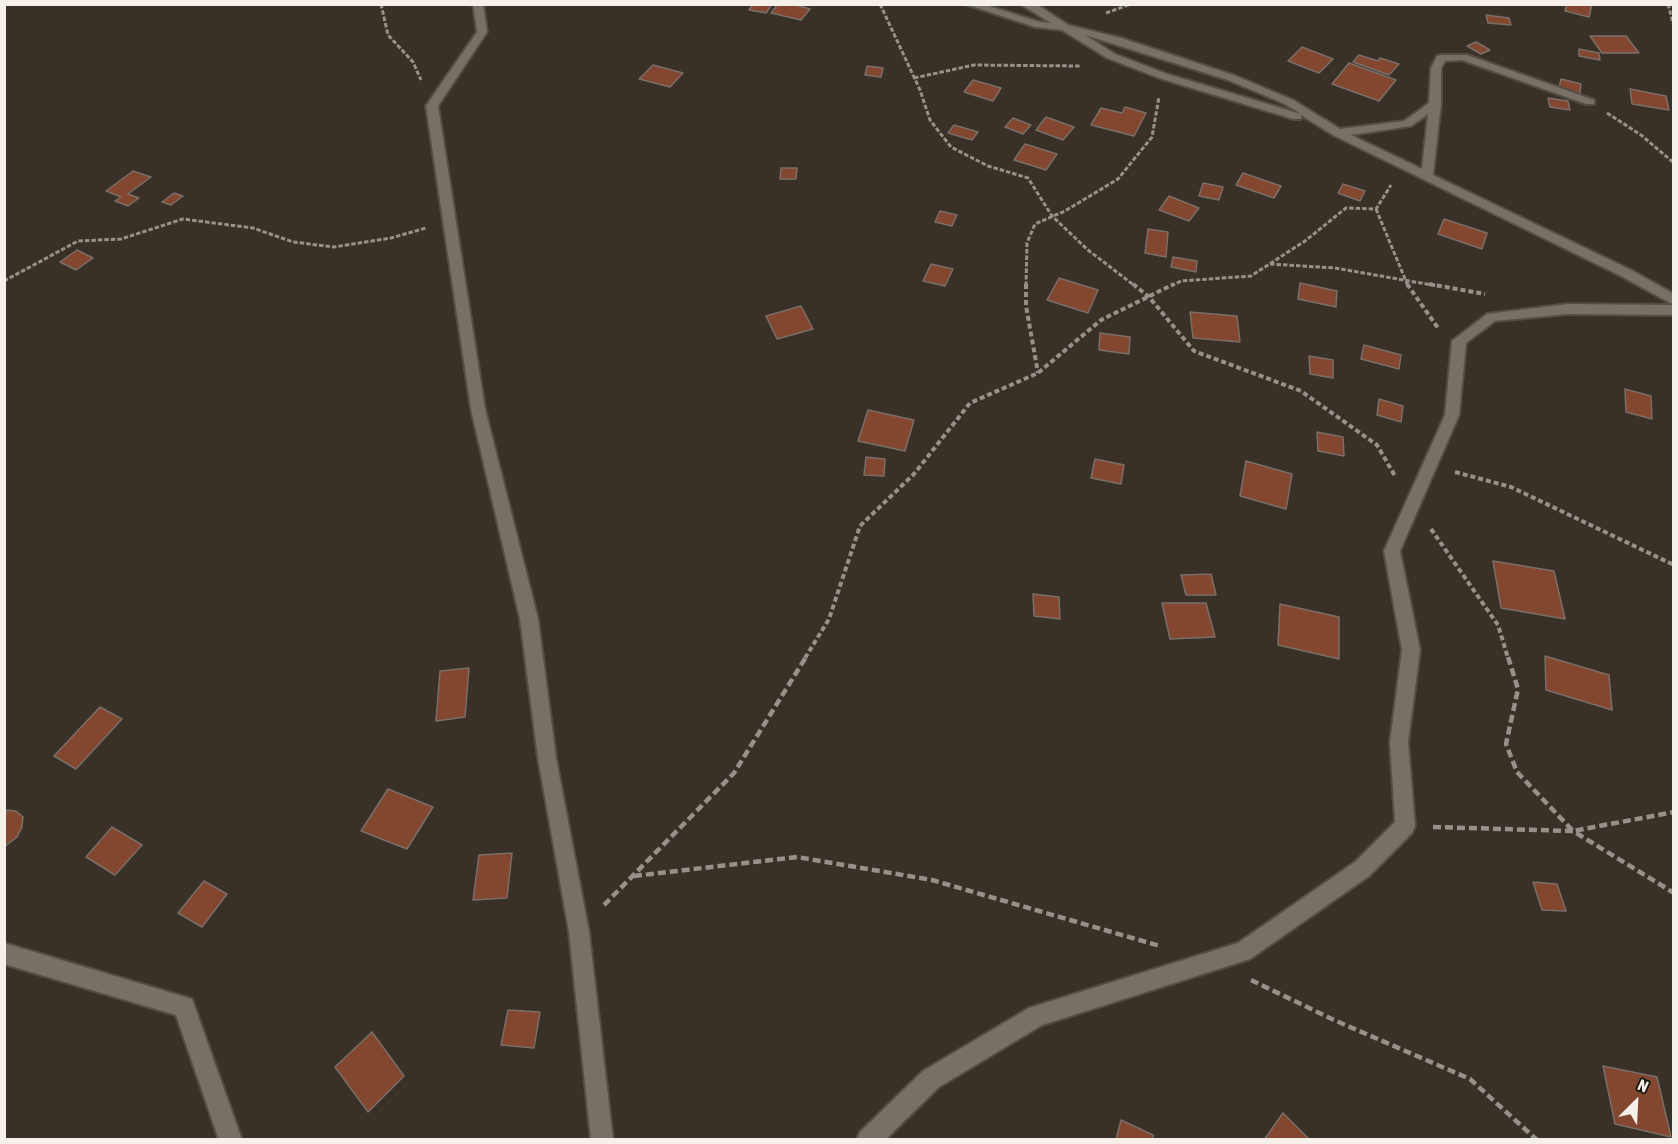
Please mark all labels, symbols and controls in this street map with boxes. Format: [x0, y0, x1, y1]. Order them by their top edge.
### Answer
north arrow [1606, 1072, 1666, 1132]
text: N [1635, 1075, 1651, 1096]

